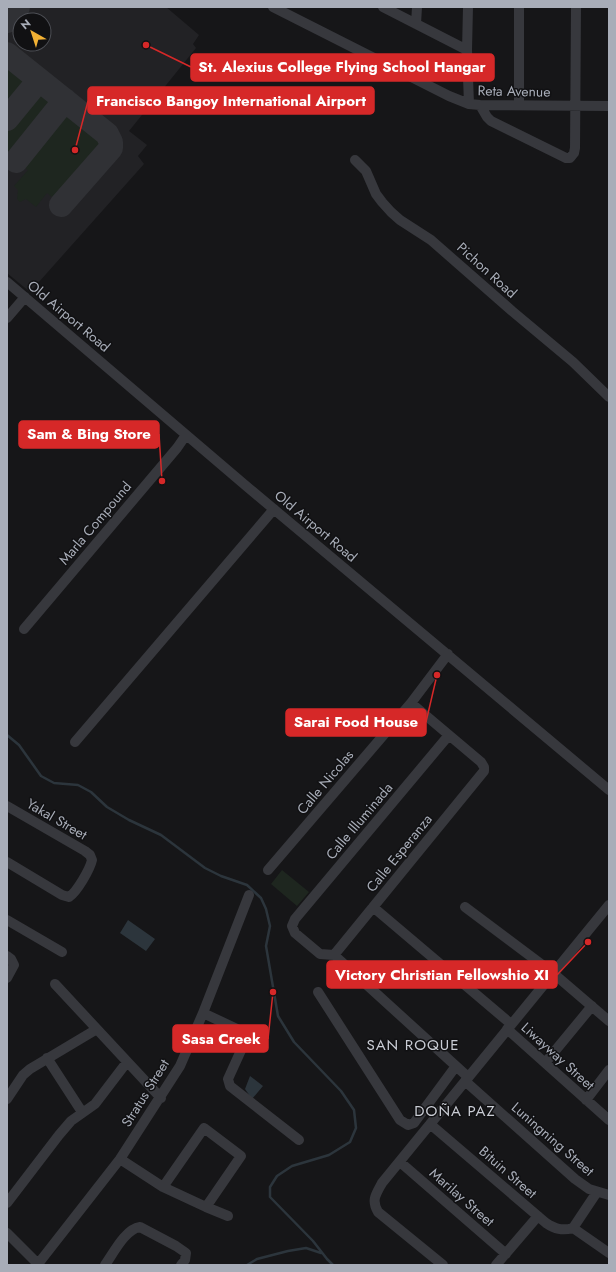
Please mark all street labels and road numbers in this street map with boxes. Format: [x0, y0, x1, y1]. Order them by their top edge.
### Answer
street label: Reta Avenue [477, 80, 551, 102]
street label: Pichon Road [453, 238, 521, 302]
street label: Old Airport Road [23, 275, 115, 357]
street label: Marla Compound [54, 477, 136, 569]
street label: Old Airport Road [270, 485, 362, 567]
street label: Calle Nicolas [292, 745, 358, 819]
street label: Calle Illuminada [321, 778, 397, 864]
street label: Yakal Street [23, 794, 92, 845]
street label: Calle Esperanza [361, 810, 437, 896]
street label: Liwayway Street [517, 1018, 600, 1095]
street label: Stratus Street [116, 1055, 174, 1131]
street label: Luningning Street [507, 1097, 599, 1181]
street label: Bituin Street [475, 1141, 542, 1203]
street label: Marilay Street [425, 1163, 499, 1231]

